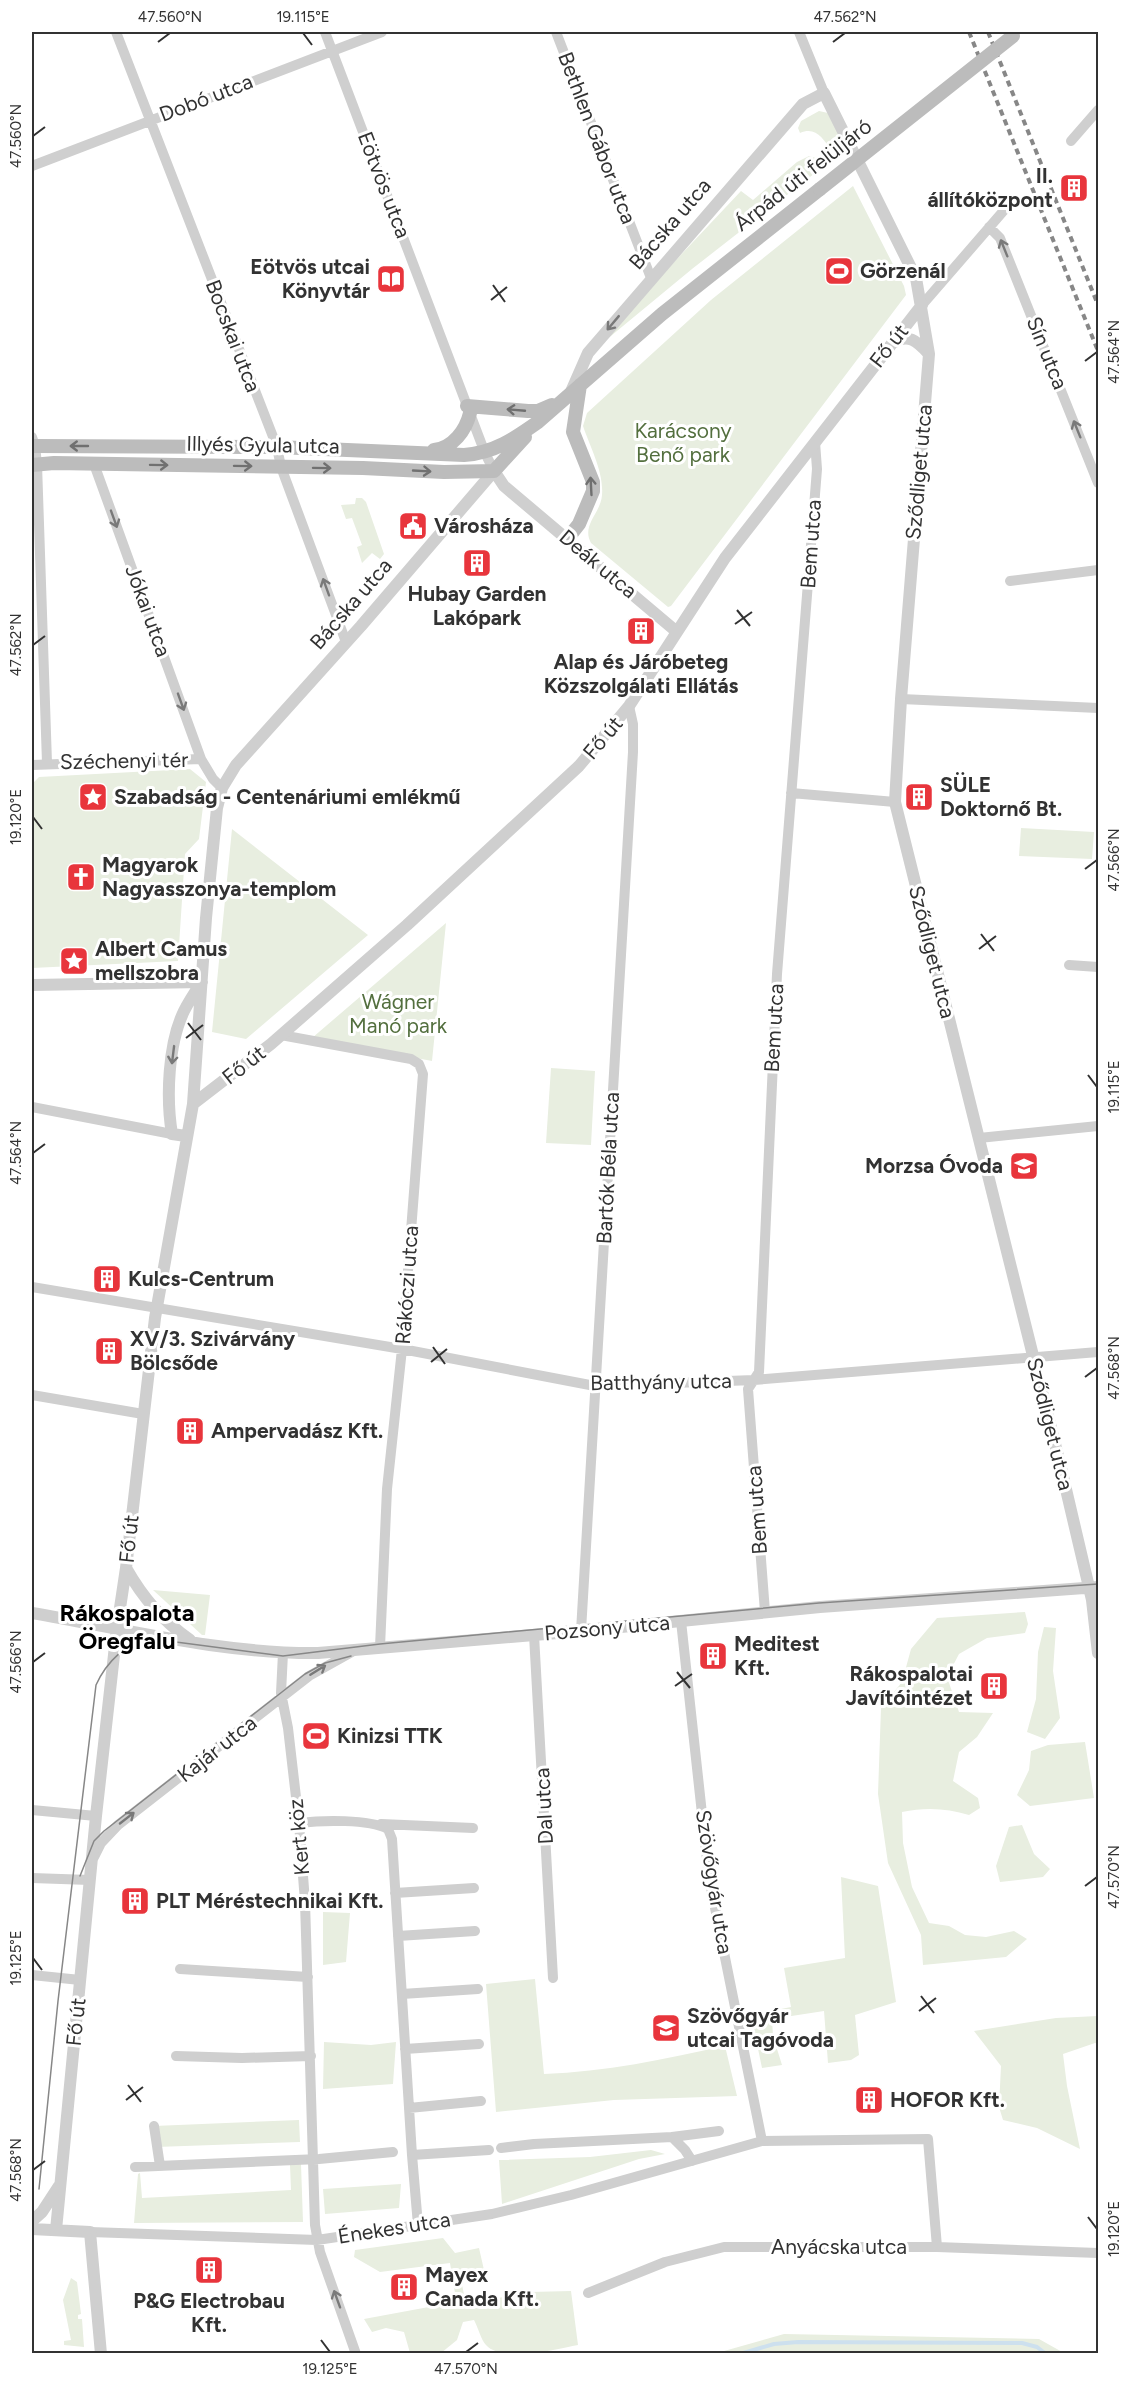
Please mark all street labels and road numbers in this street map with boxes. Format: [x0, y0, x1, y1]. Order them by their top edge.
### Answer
street label: Bethlen Gábor utca [553, 48, 642, 227]
street label: Dobó utca [156, 68, 256, 127]
street label: Árpád úti felüljáró [729, 113, 876, 236]
street label: Eötvös utca [353, 128, 416, 242]
street label: Bácska utca [623, 173, 716, 274]
street label: Bocskai utca [201, 276, 266, 396]
street label: Sín utca [1022, 313, 1073, 393]
street label: Fő út [864, 319, 913, 372]
street label: Sződliget utca [900, 403, 937, 541]
street label: Illyés Gyula utca [186, 431, 340, 458]
street label: Bem utca [795, 499, 826, 589]
street label: Deák utca [554, 524, 642, 603]
street label: Bácska utca [304, 553, 397, 654]
street label: Jókai utca [120, 562, 177, 660]
street label: Fő út [578, 711, 628, 764]
street label: Széchenyi tér [60, 747, 188, 774]
street label: Sződliget utca [904, 883, 961, 1021]
street label: Bem utca [759, 983, 788, 1073]
street label: Fő út [217, 1040, 270, 1089]
street label: Bartók Béla utca [591, 1091, 624, 1245]
street label: Rákóczi utca [390, 1225, 423, 1345]
street label: Sződliget utca [1022, 1355, 1079, 1493]
street label: Batthyány utca [590, 1368, 732, 1395]
street label: Bem utca [741, 1465, 772, 1555]
street label: Fő út [114, 1514, 143, 1564]
street label: Pozsony utca [543, 1610, 671, 1645]
street label: Kajár utca [172, 1710, 261, 1787]
street label: Dal utca [529, 1767, 558, 1845]
street label: Kert köz [283, 1798, 314, 1876]
street label: Szövőgyár utca [691, 1808, 738, 1956]
street label: Fő út [61, 1997, 90, 2047]
street label: Énekes utca [336, 2206, 452, 2249]
street label: Anyácska utca [771, 2234, 907, 2259]

